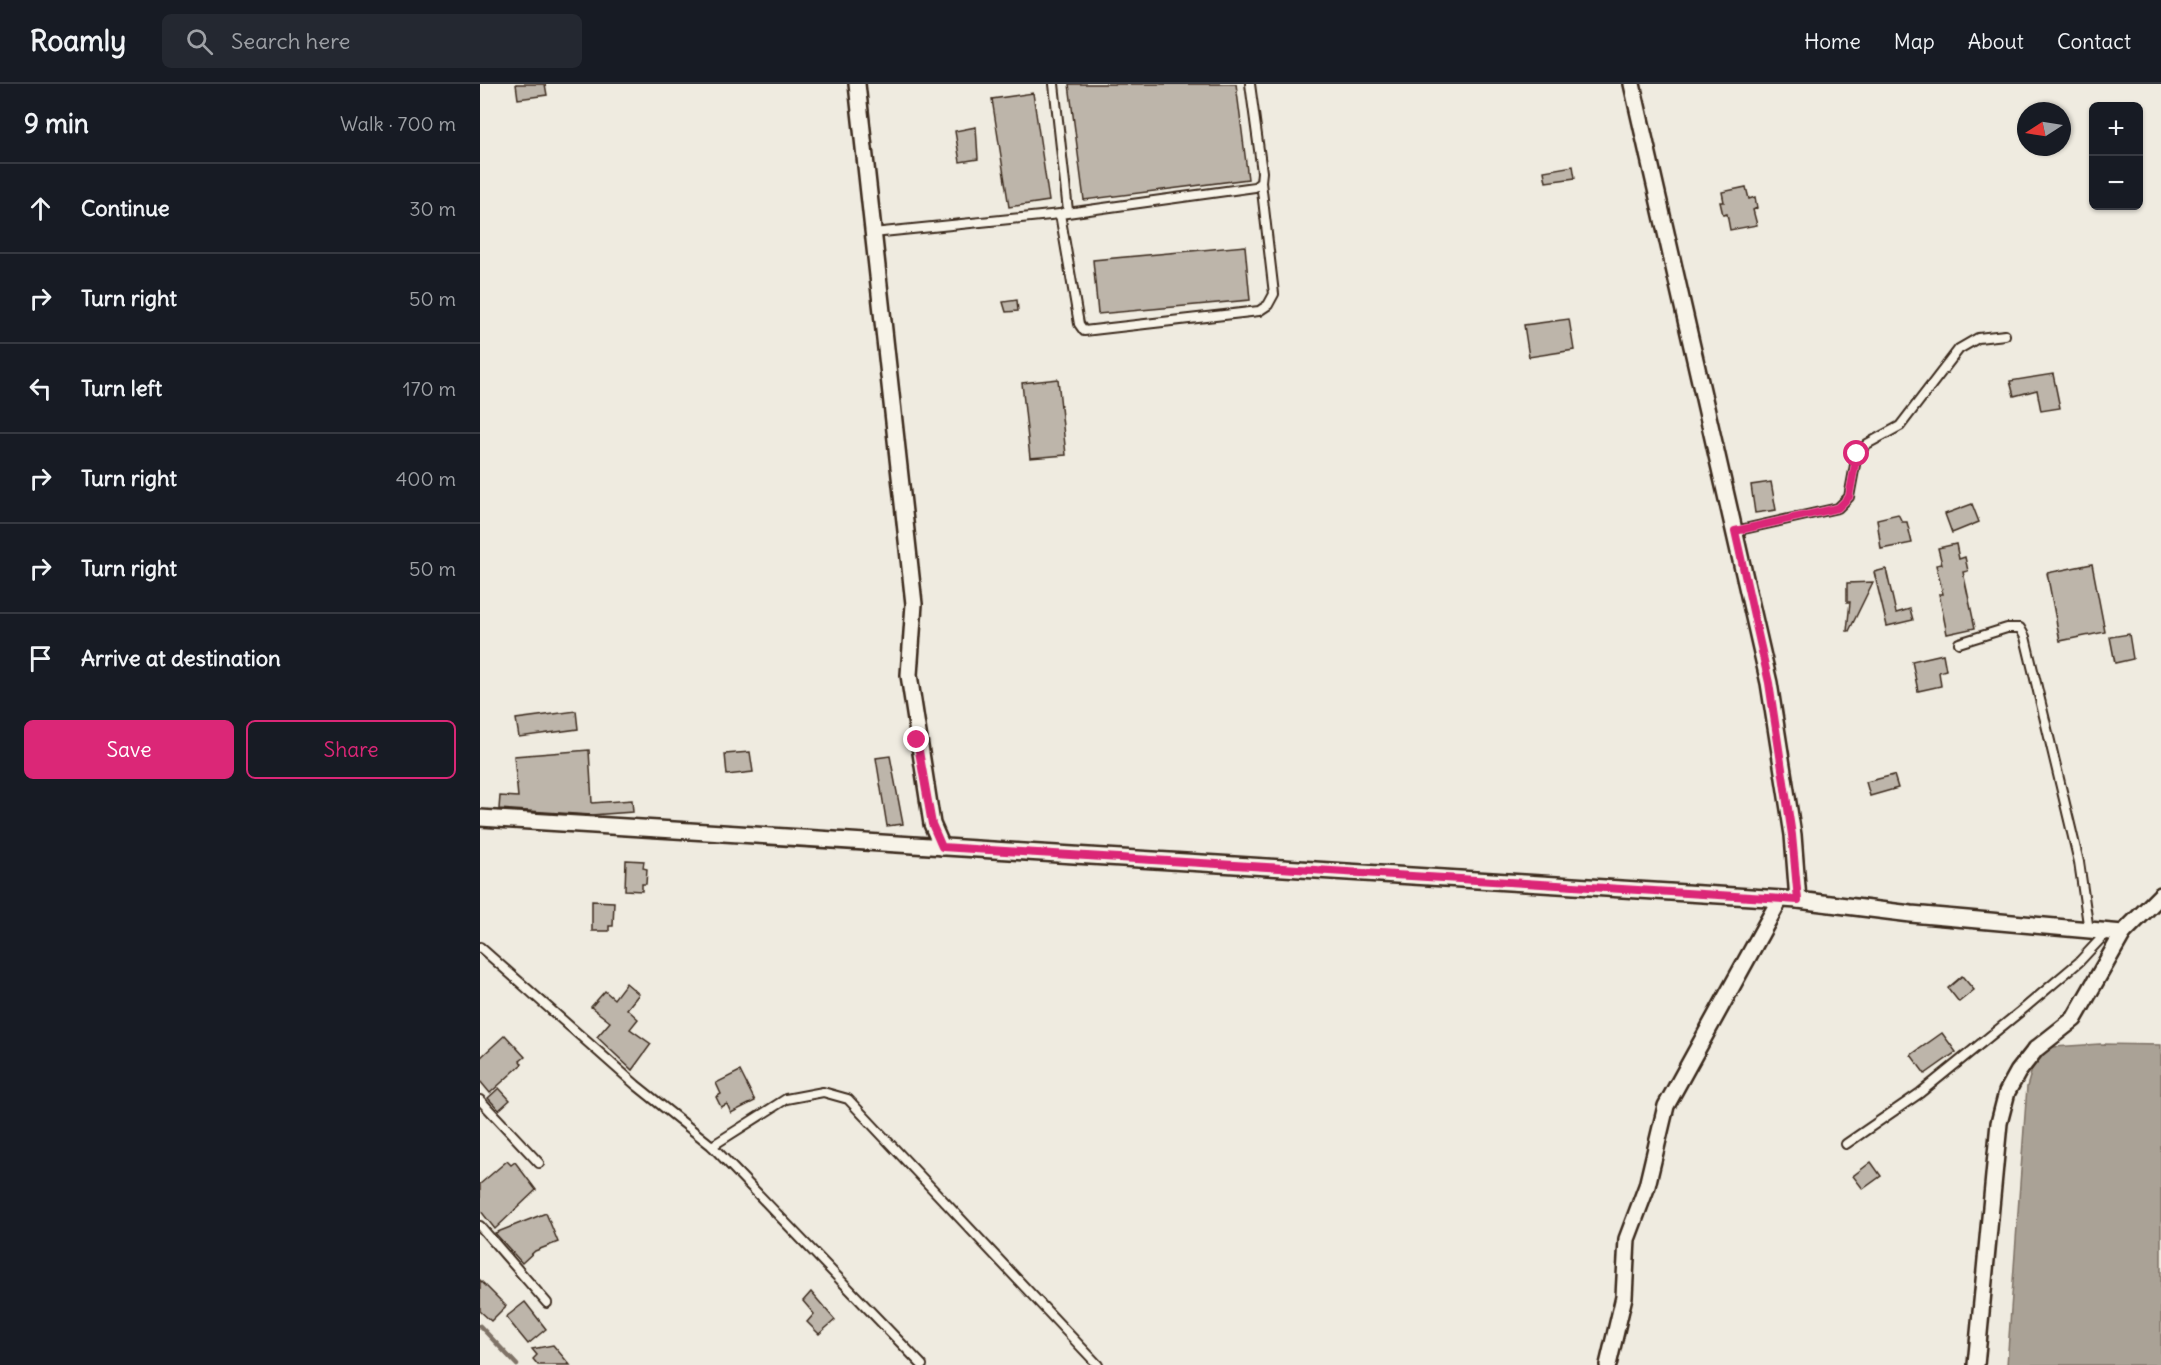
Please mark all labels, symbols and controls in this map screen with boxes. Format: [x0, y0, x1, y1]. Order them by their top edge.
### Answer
search box [162, 14, 582, 68]
text: Roamly [30, 23, 126, 59]
icon: search [183, 25, 216, 58]
text: Search here [231, 27, 350, 55]
text: Home [1804, 28, 1861, 55]
text: Map [1894, 28, 1935, 55]
text: About [1968, 28, 2024, 55]
text: Contact [2057, 28, 2131, 55]
north arrow [2017, 102, 2071, 156]
map controls [2089, 102, 2143, 210]
button: + [2089, 102, 2143, 156]
text: 9 min [24, 107, 89, 140]
text: Walk · 700 m [340, 111, 456, 136]
button: − [2089, 156, 2143, 210]
icon: ahead [24, 192, 57, 225]
text: Continue [81, 194, 170, 222]
text: 30 m [409, 196, 456, 221]
icon: right [24, 282, 57, 315]
text: Turn right [81, 284, 177, 312]
text: 50 m [409, 286, 456, 311]
icon: left [24, 372, 57, 405]
text: Turn left [81, 374, 162, 402]
text: 170 m [403, 376, 456, 401]
route start [1843, 440, 1869, 466]
icon: right [24, 462, 57, 495]
text: Turn right [81, 464, 177, 492]
text: 400 m [396, 466, 456, 491]
icon: right [24, 552, 57, 585]
text: Turn right [81, 554, 177, 582]
text: 50 m [409, 556, 456, 581]
icon: arrive [24, 642, 57, 675]
text: Arrive at destination [81, 644, 281, 672]
button: Save [24, 720, 234, 779]
button: Share [246, 720, 456, 779]
route end [903, 726, 929, 752]

